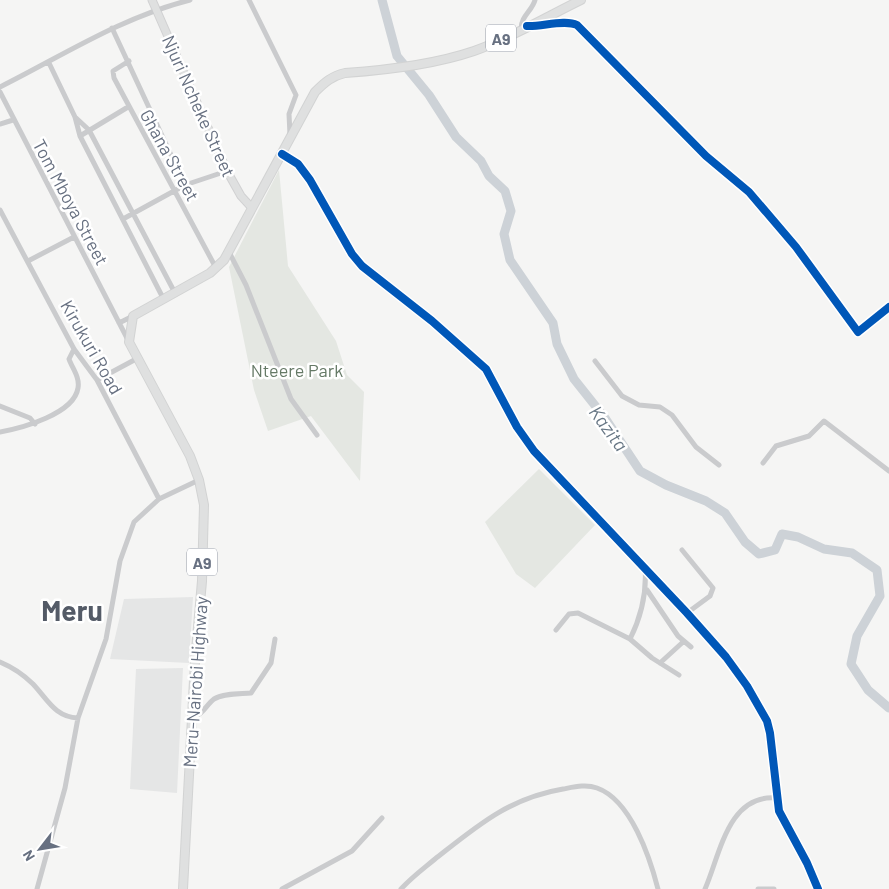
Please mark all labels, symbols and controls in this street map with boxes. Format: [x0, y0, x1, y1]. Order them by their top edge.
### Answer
road number: A9 [486, 24, 516, 52]
street label: Njuri Ncheke Street [158, 32, 240, 180]
street label: Ghana Street [136, 105, 204, 205]
street label: Tom Mboya Street [29, 135, 113, 269]
street label: Kirukuri Road [56, 296, 128, 398]
park label: Nteere Park [251, 359, 343, 381]
water label: Kazita [585, 401, 633, 455]
road number: A9 [187, 548, 217, 576]
district label: Meru [41, 593, 103, 627]
street label: Meru-Nairobi Highway [178, 596, 212, 768]
north arrow [15, 824, 65, 874]
text: N [19, 848, 38, 864]

